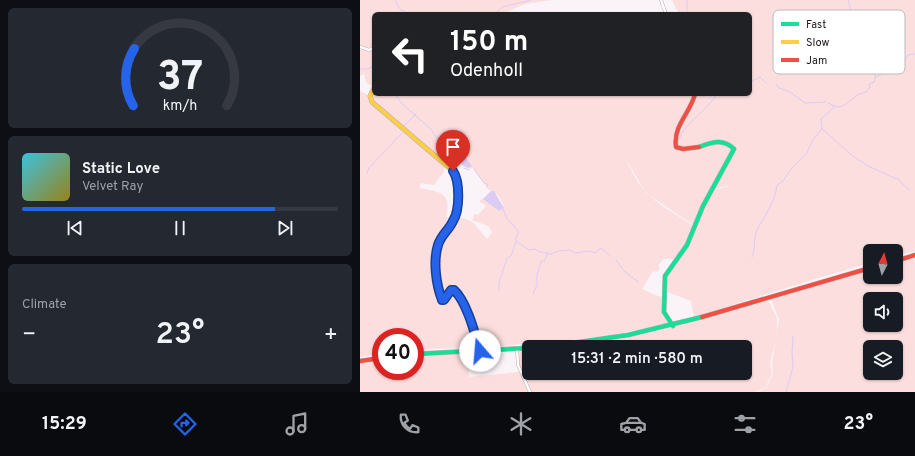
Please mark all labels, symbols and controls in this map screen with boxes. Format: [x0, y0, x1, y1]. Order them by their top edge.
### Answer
legend [773, 10, 905, 74]
text: Fast [806, 18, 826, 32]
text: 150 m [450, 25, 528, 61]
icon: left [384, 28, 436, 80]
text: Slow [806, 36, 829, 50]
text: 37 [157, 52, 203, 105]
text: Jam [806, 54, 827, 68]
text: Odenholl [450, 60, 523, 83]
text: km/h [163, 97, 197, 115]
pin [436, 130, 470, 171]
icon: arrive [442, 136, 464, 158]
text: Static Love [82, 160, 160, 179]
text: Velvet Ray [82, 179, 143, 195]
icon: previous [64, 217, 86, 239]
icon: pause [169, 217, 191, 239]
icon: next [274, 217, 296, 239]
north arrow [863, 244, 903, 284]
map controls [863, 244, 903, 380]
button: sound [863, 292, 903, 332]
text: Climate [22, 297, 67, 313]
text: 23° [156, 317, 204, 354]
text: − [22, 322, 36, 349]
text: + [324, 322, 338, 349]
speed limit sign: 40 [372, 328, 424, 380]
position arrow [459, 330, 501, 372]
button: layers [863, 340, 903, 380]
text: 15:31 · 2 min · 580 m [571, 350, 703, 369]
icon: directions [171, 410, 199, 438]
icon: music [283, 410, 311, 438]
icon: phone [395, 410, 423, 438]
icon: climate [507, 410, 535, 438]
icon: car [619, 410, 647, 438]
icon: filters [731, 410, 759, 438]
text: 15:29 [42, 413, 87, 436]
text: 23° [844, 413, 873, 436]

